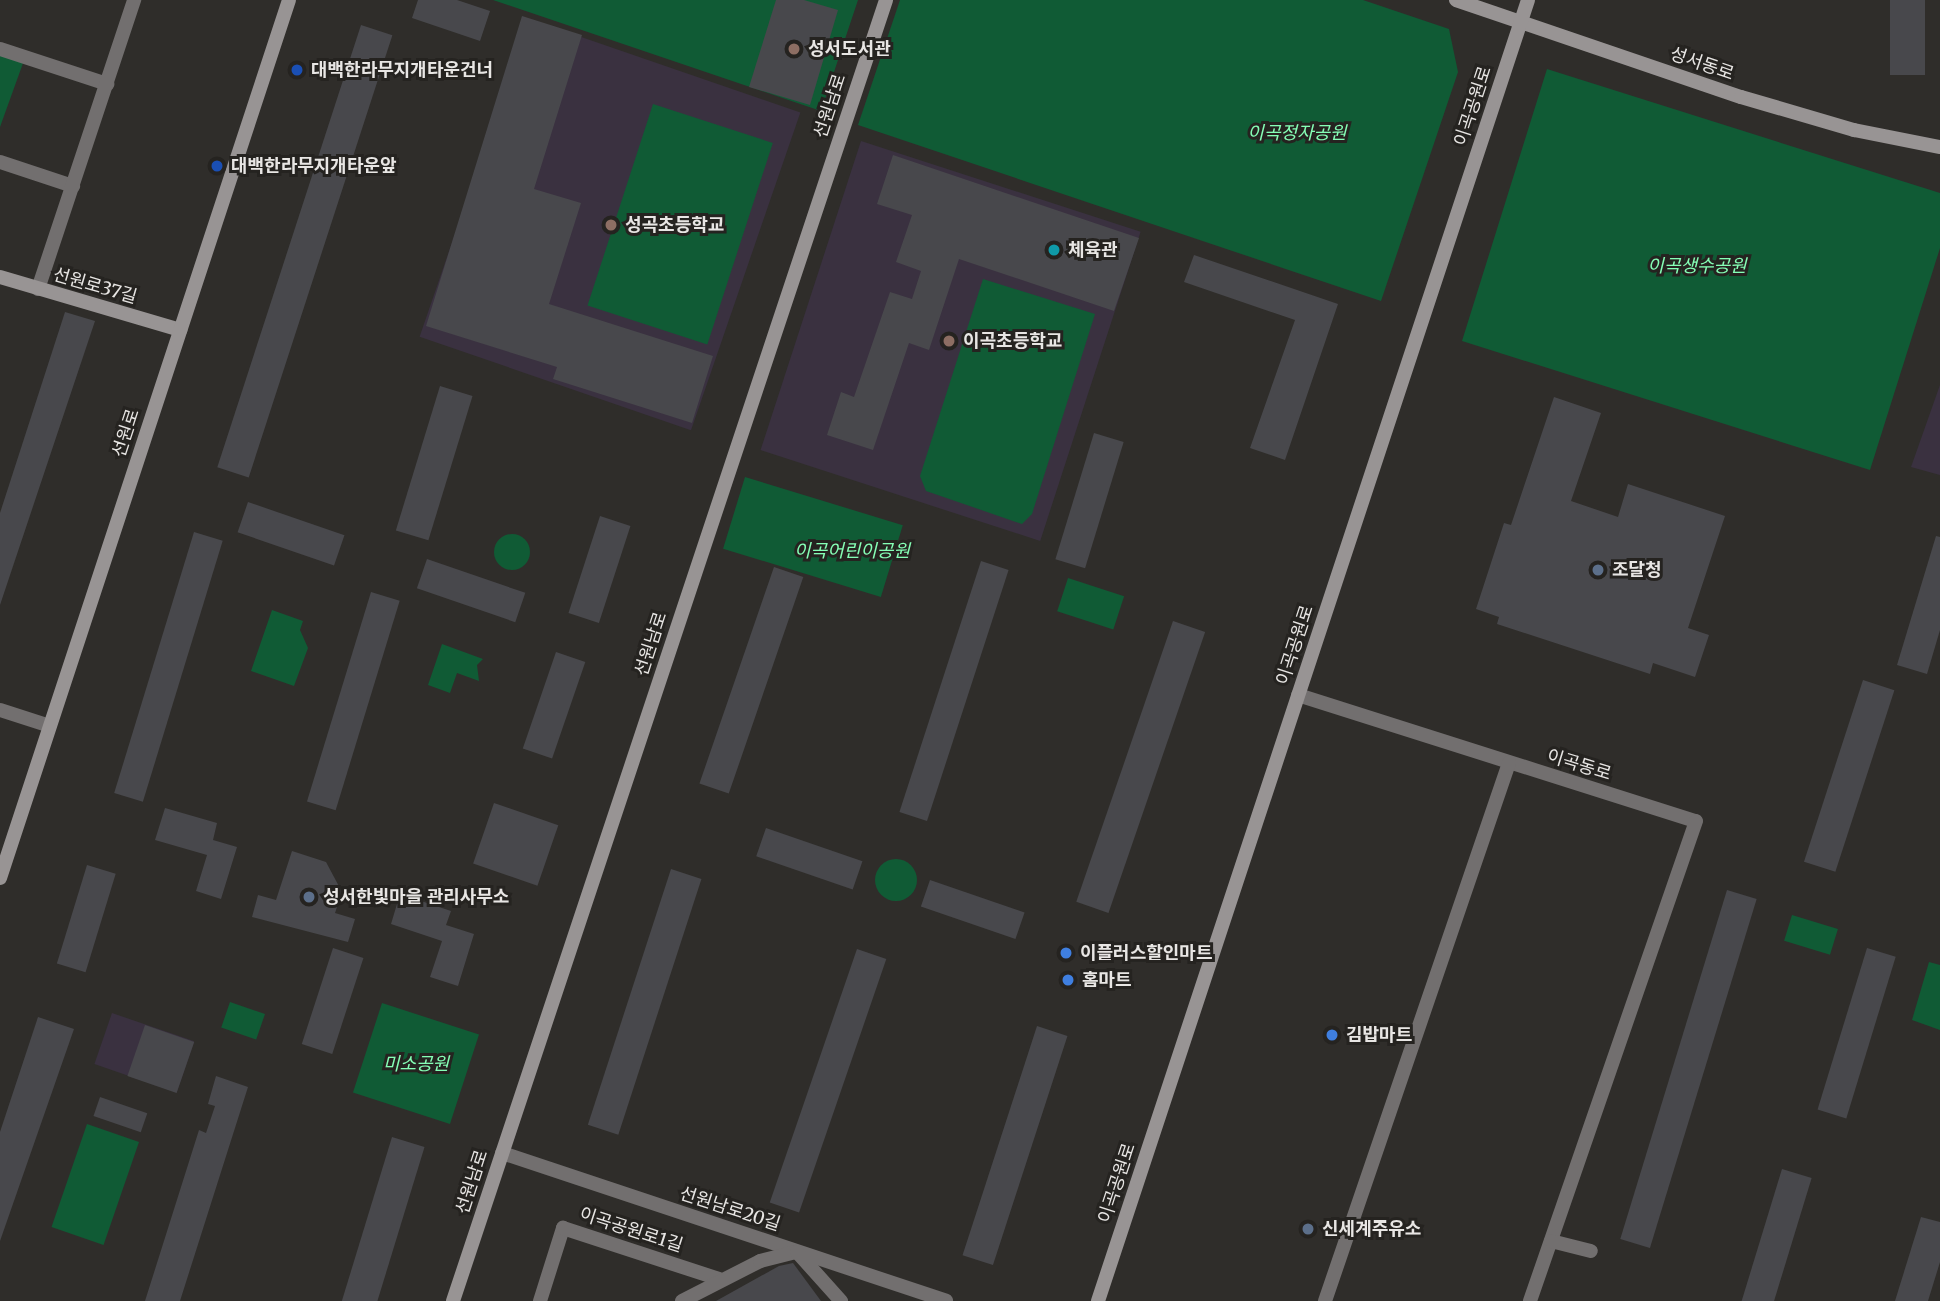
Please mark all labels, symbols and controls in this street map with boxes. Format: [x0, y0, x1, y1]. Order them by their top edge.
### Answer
place label: 성서도서관 [808, 38, 891, 60]
marker: 성서도서관 [786, 41, 802, 57]
street label: 성서동로 [1667, 43, 1737, 85]
place label: 대백한라무지개타운건너 [311, 59, 493, 81]
marker: 대백한라무지개타운건너 [289, 62, 305, 78]
street label: 이곡공원로 [1450, 63, 1496, 149]
street label: 선원남로 [809, 71, 851, 141]
park label: 이곡정자공원 [1247, 122, 1347, 144]
place label: 대백한라무지개타운앞 [231, 155, 397, 177]
marker: 대백한라무지개타운앞 [209, 158, 225, 174]
place label: 성곡초등학교 [625, 214, 724, 236]
marker: 성곡초등학교 [603, 217, 619, 233]
place label: 체육관 [1068, 239, 1118, 261]
marker: 체육관 [1046, 242, 1062, 258]
park label: 이곡생수공원 [1647, 255, 1747, 277]
street label: 선원로37길 [51, 264, 139, 308]
place label: 이곡초등학교 [963, 330, 1062, 352]
marker: 이곡초등학교 [941, 333, 957, 349]
street label: 선원로 [108, 406, 144, 460]
park label: 이곡어린이공원 [794, 540, 910, 562]
place label: 조달청 [1612, 559, 1662, 581]
marker: 조달청 [1590, 562, 1606, 578]
street label: 이곡공원로 [1272, 602, 1318, 688]
street label: 선원남로 [630, 609, 672, 679]
street label: 이곡동로 [1544, 745, 1614, 785]
place label: 성서한빛마을 관리사무소 [323, 886, 509, 908]
marker: 성서한빛마을 관리사무소 [301, 889, 317, 905]
place label: 이플러스할인마트 [1080, 942, 1212, 964]
marker: 이플러스할인마트 [1058, 945, 1074, 961]
place label: 홈마트 [1082, 969, 1132, 991]
marker: 홈마트 [1060, 972, 1076, 988]
place label: 김밥마트 [1346, 1024, 1412, 1046]
marker: 김밥마트 [1324, 1027, 1340, 1043]
park label: 미소공원 [383, 1053, 449, 1075]
street label: 이곡공원로 [1094, 1140, 1140, 1226]
street label: 선원남로 [451, 1147, 493, 1217]
street label: 선원남로20길 [677, 1183, 783, 1235]
street label: 이곡공원로1길 [577, 1203, 685, 1257]
place label: 신세계주유소 [1322, 1218, 1421, 1240]
marker: 신세계주유소 [1300, 1221, 1316, 1237]

